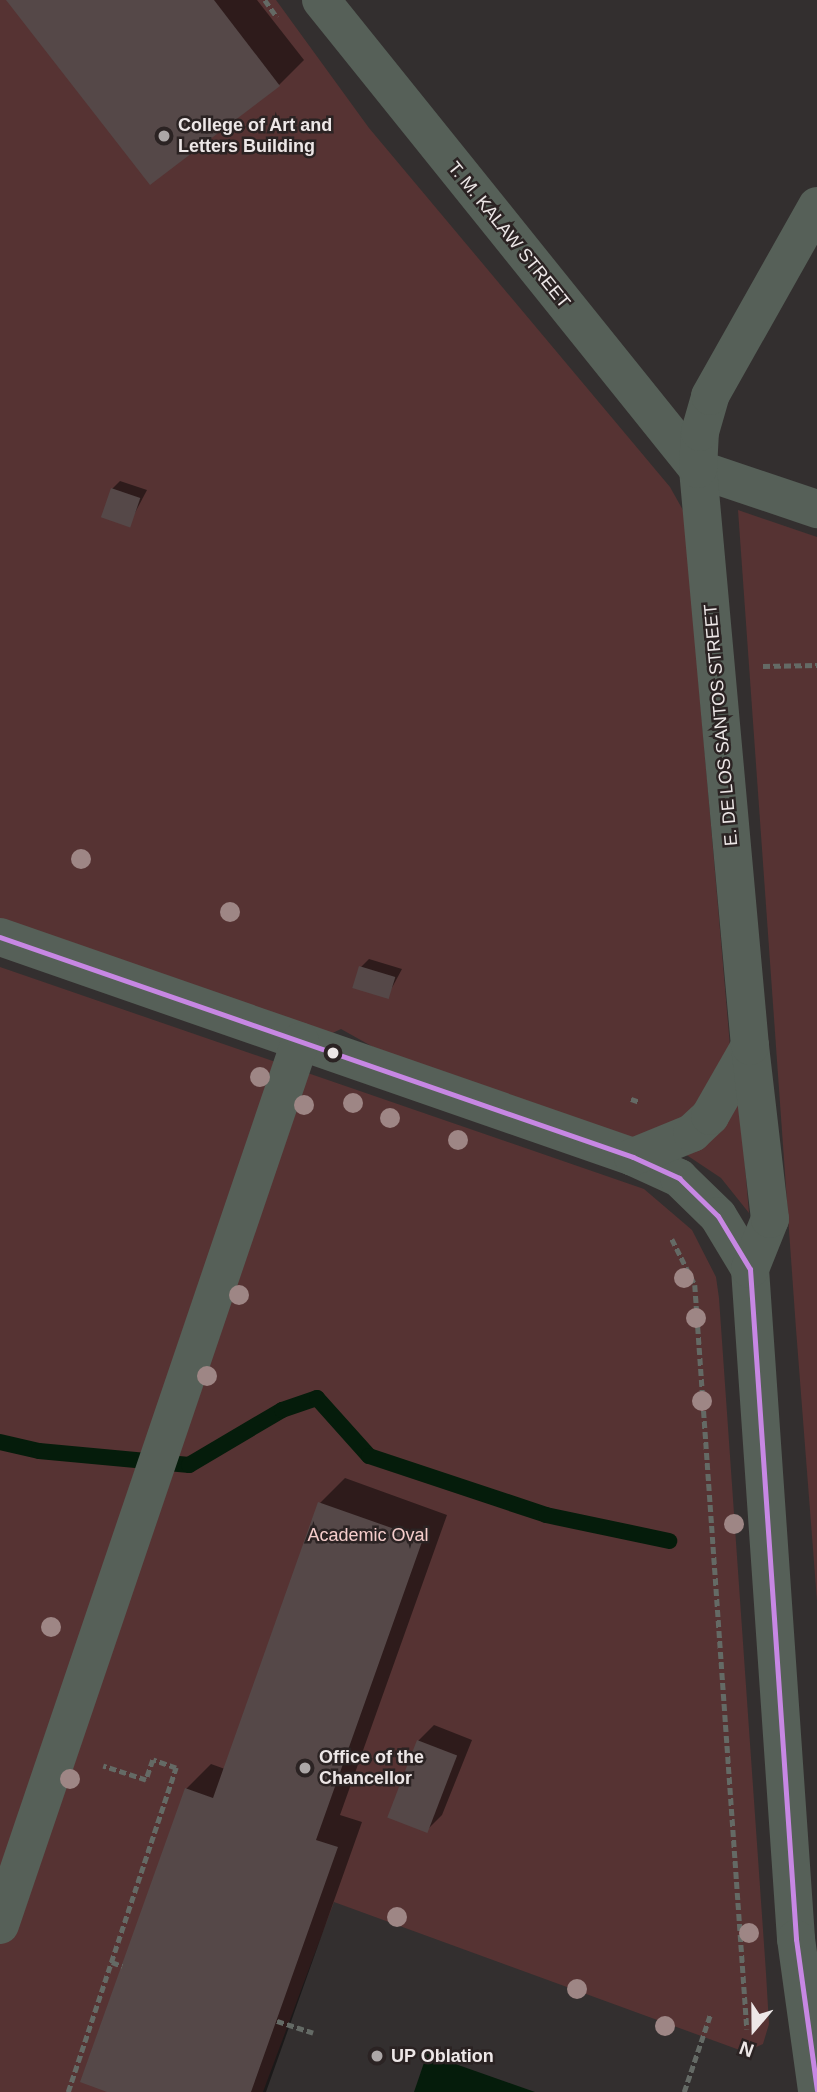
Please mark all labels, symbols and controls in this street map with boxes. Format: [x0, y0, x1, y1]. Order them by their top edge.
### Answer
place label: College of Art and Letters Building [178, 115, 333, 158]
marker: College of Art and Letters Building [156, 128, 172, 144]
street label: T. M. KALAW STREET [443, 157, 575, 313]
street label: E. DE LOS SANTOS STREET [700, 603, 742, 847]
unlabelled marker [326, 1046, 340, 1060]
park label: Academic Oval [307, 1524, 429, 1546]
place label: Office of the Chancellor [319, 1747, 424, 1790]
marker: Office of the Chancellor [297, 1760, 313, 1776]
north arrow [719, 1994, 789, 2064]
text: N [737, 2037, 757, 2061]
place label: UP Oblation [391, 2045, 494, 2067]
marker: UP Oblation [369, 2048, 385, 2064]

